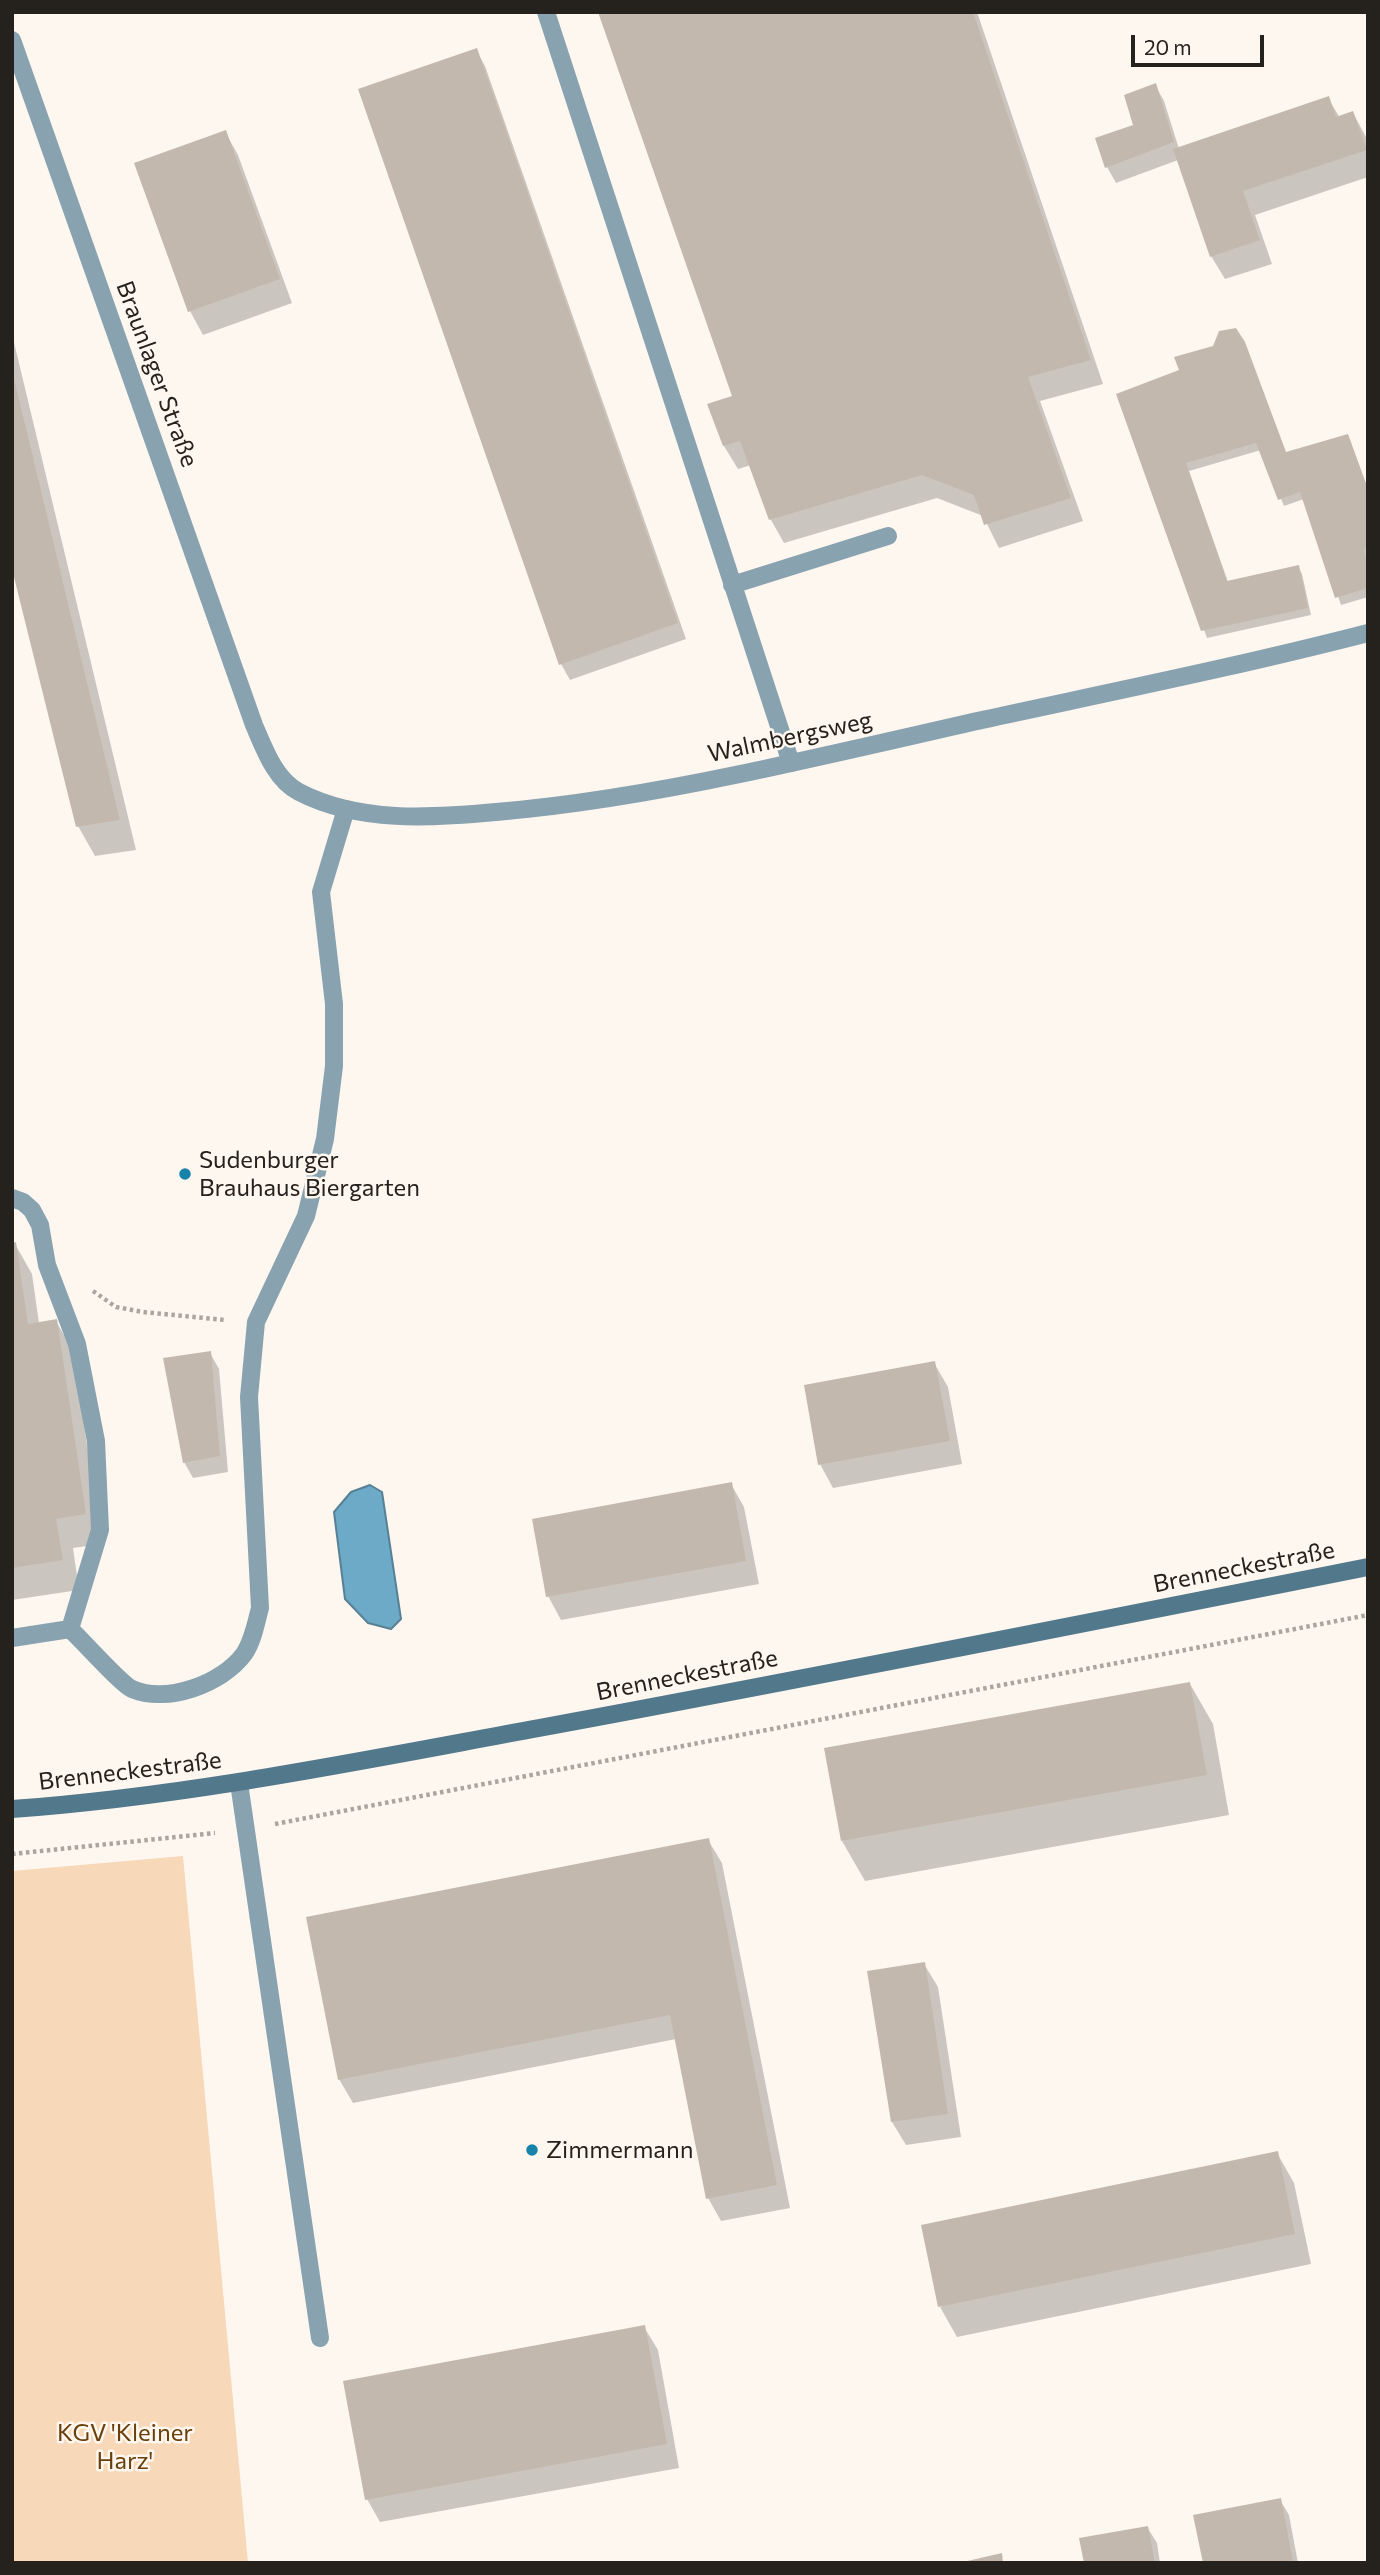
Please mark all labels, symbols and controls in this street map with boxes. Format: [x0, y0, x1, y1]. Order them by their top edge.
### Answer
scale bar [1135, 21, 1268, 65]
text: 20 m [1144, 34, 1192, 59]
street label: Braunlager Straße [110, 277, 204, 471]
street label: Walmbergsweg [705, 706, 875, 768]
place label: Sudenburger Brauhaus Biergarten [199, 1146, 420, 1202]
marker: Sudenburger Brauhaus Biergarten [177, 1166, 193, 1182]
street label: Brenneckestraße [1151, 1535, 1337, 1599]
street label: Brenneckestraße [594, 1643, 780, 1707]
street label: Brenneckestraße [37, 1745, 223, 1797]
place label: Zimmermann [546, 2136, 693, 2164]
marker: Zimmermann [524, 2142, 540, 2158]
park label: KGV 'Kleiner Harz' [57, 2419, 193, 2475]

